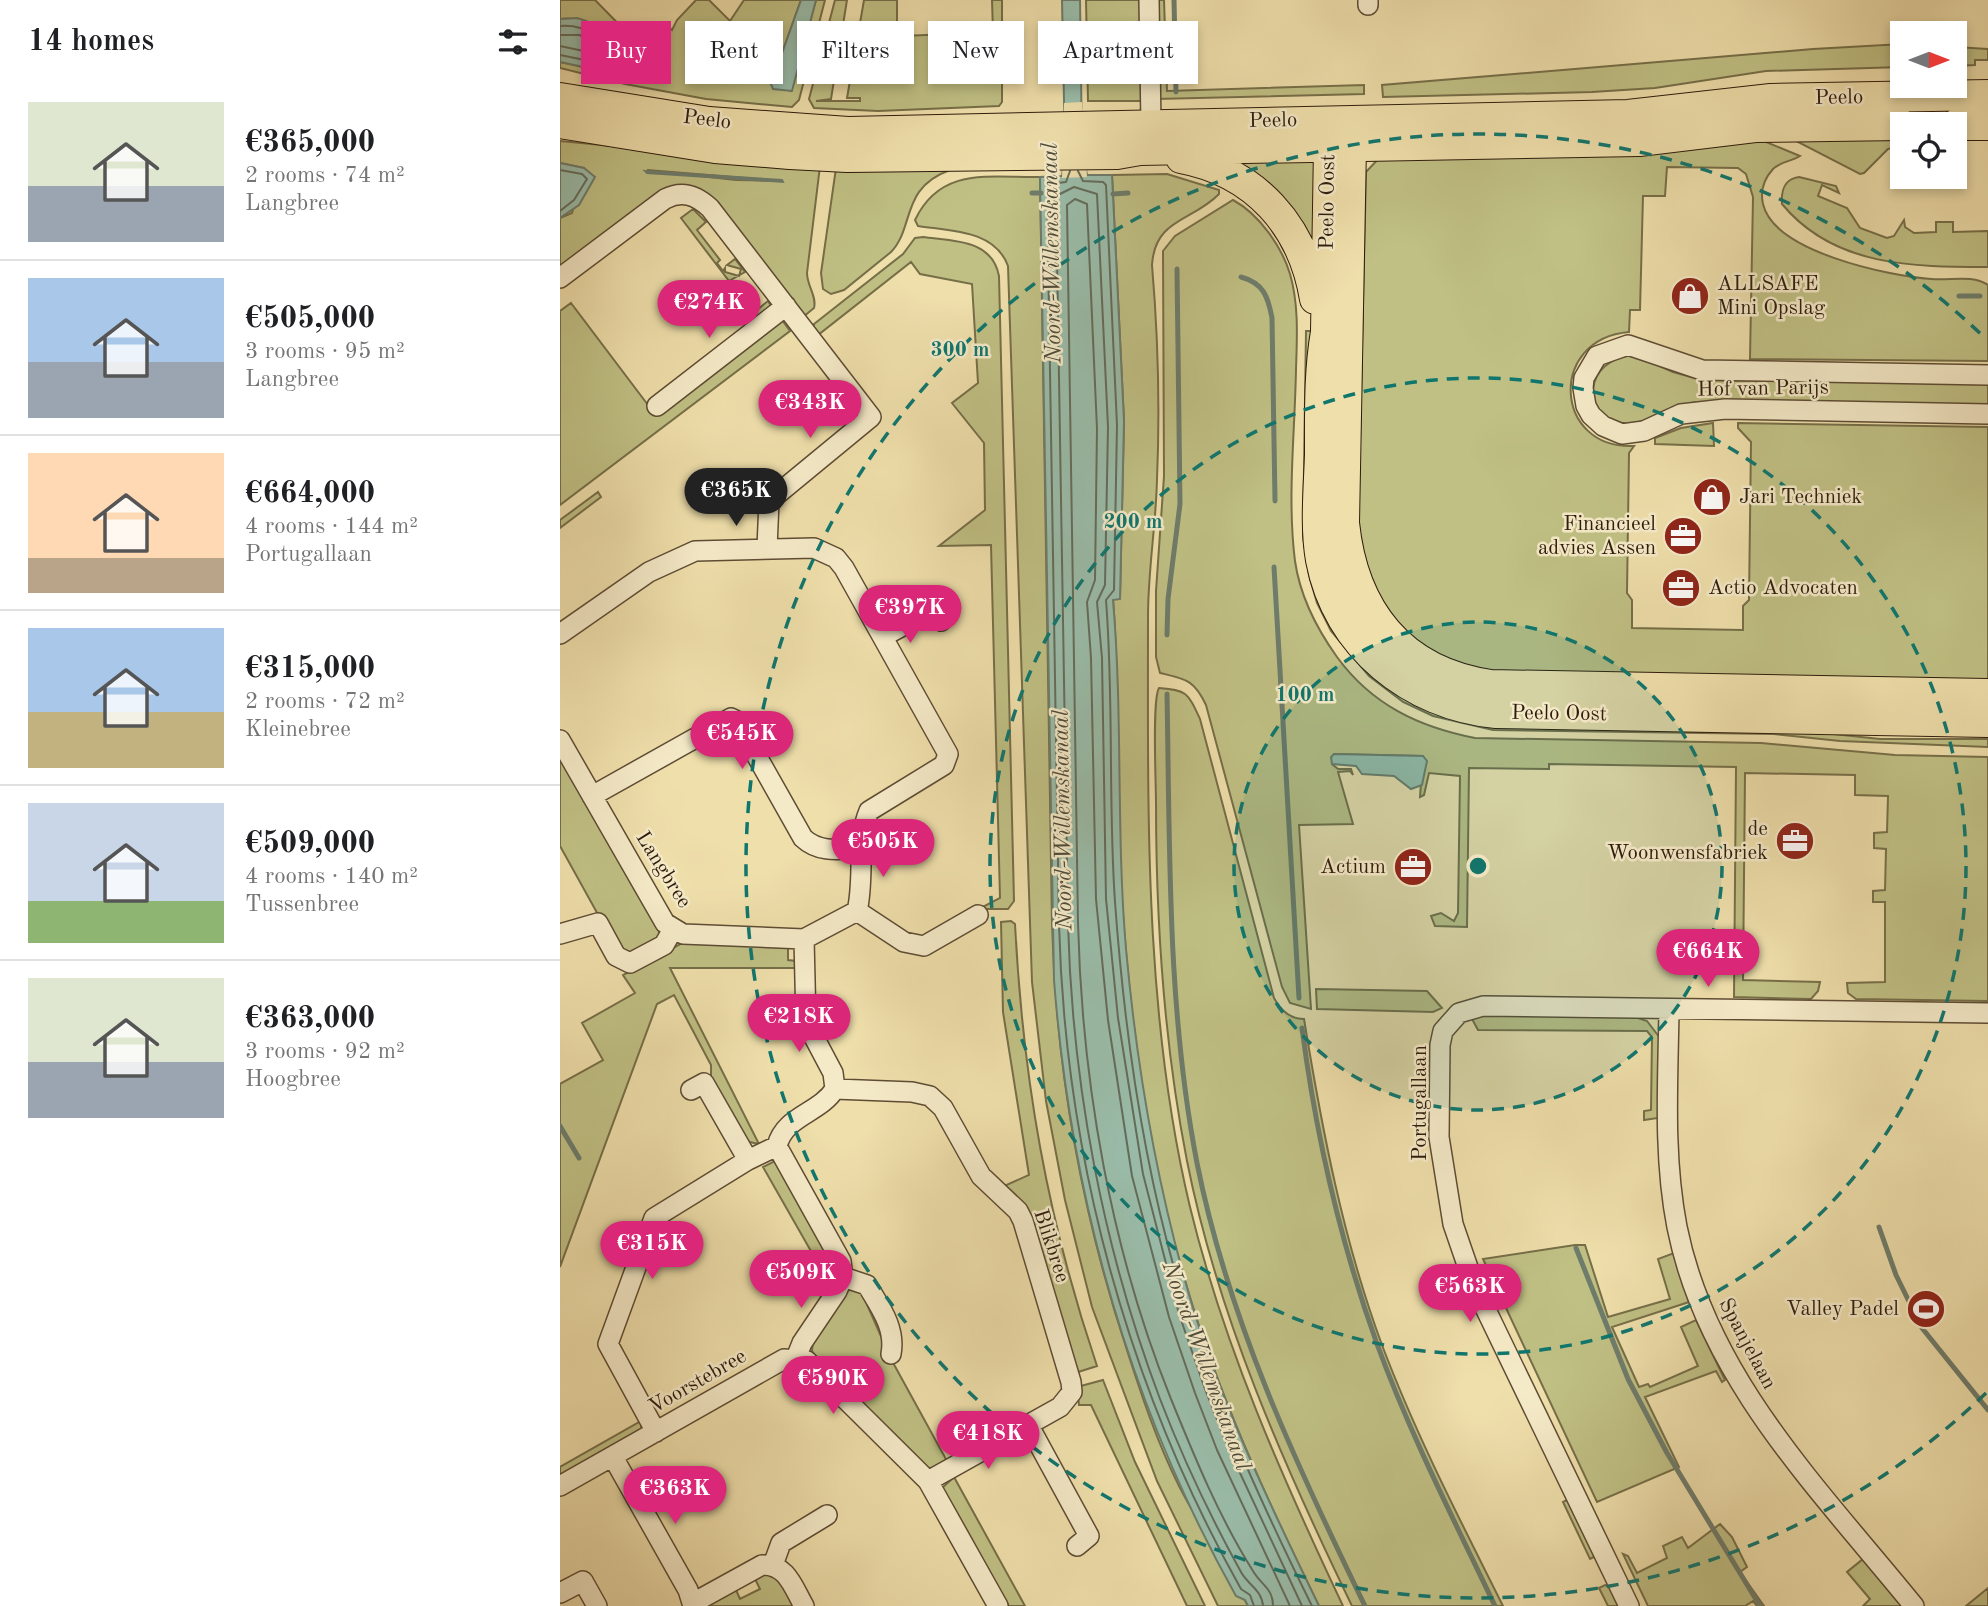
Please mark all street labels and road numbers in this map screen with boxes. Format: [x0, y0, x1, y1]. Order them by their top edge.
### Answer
street label: Peelo [1815, 87, 1863, 109]
street label: Peelo [682, 107, 732, 133]
street label: Peelo [1249, 110, 1297, 132]
street label: Peelo Oost [1317, 154, 1339, 250]
street label: Hof van Parijs [1697, 377, 1829, 401]
street label: Peelo Oost [1511, 703, 1607, 725]
street label: Langbree [631, 828, 695, 912]
street label: Portugallaan [1410, 1045, 1431, 1161]
street label: Blikbree [1029, 1207, 1073, 1285]
street label: Spanjelaan [1714, 1295, 1780, 1393]
street label: Voorstebree [646, 1346, 750, 1418]

